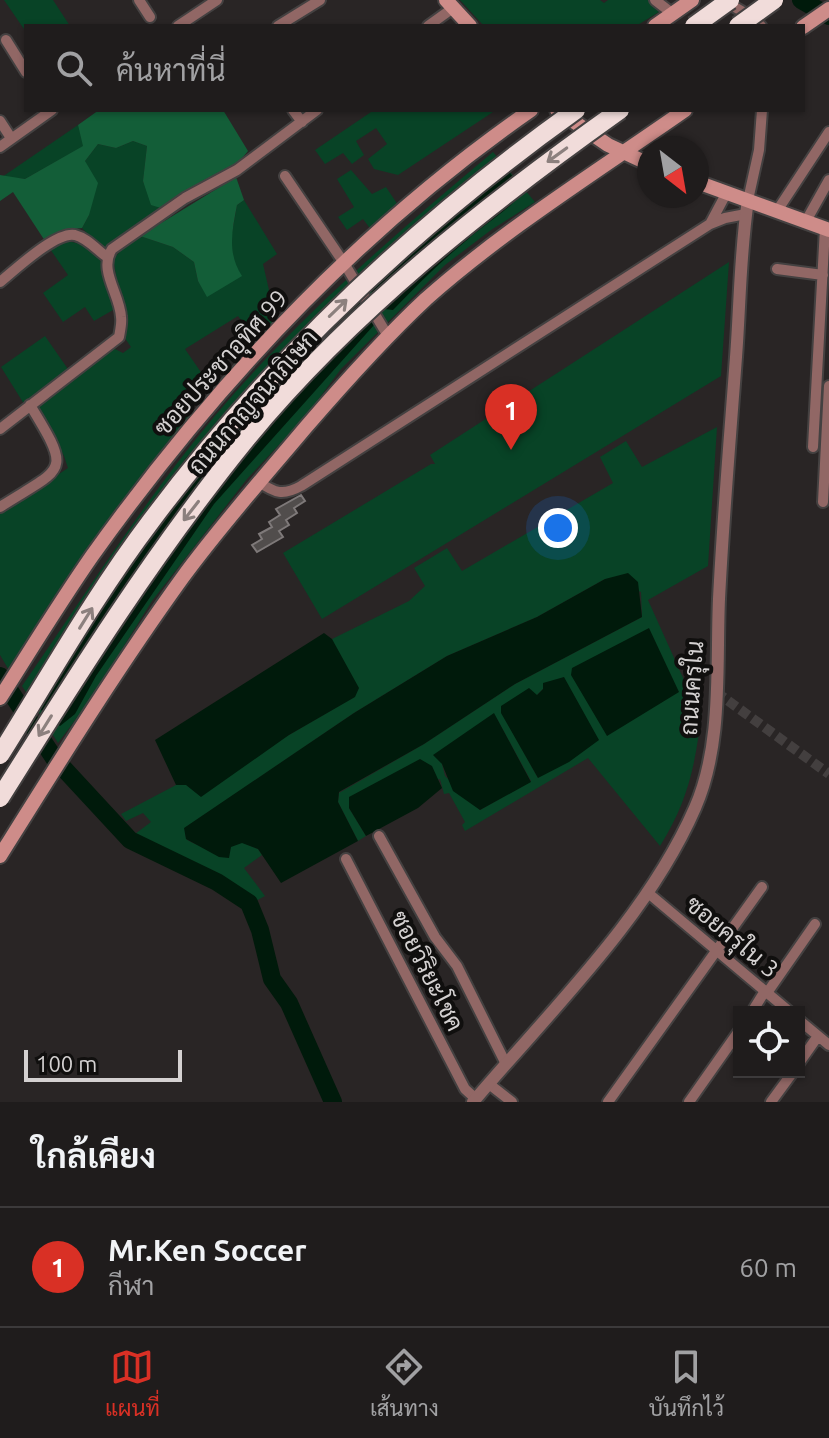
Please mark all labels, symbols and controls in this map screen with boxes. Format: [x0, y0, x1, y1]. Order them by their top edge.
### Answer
search box [24, 24, 805, 112]
icon: search [52, 46, 96, 90]
text: ค้นหาที่นี่ [116, 53, 226, 87]
north arrow [637, 136, 709, 208]
one-way arrow [546, 147, 568, 163]
street label: ซอยประชาอุทิศ 99 [148, 285, 295, 443]
one-way arrow [328, 299, 348, 318]
street label: ถนนกาญจนาภิเษก [183, 324, 323, 480]
pin: 1 [485, 384, 537, 450]
one-way arrow [183, 500, 200, 521]
your location [538, 508, 578, 548]
one-way arrow [78, 607, 94, 630]
street label: ถนนครุใน [673, 640, 711, 736]
one-way arrow [37, 714, 53, 737]
street label: ซอยครุใน 3 [679, 889, 785, 985]
street label: ซอยวิริยะโชค [386, 905, 471, 1035]
map controls [733, 1006, 805, 1078]
button: locate [733, 1006, 805, 1078]
scale bar [24, 1046, 182, 1082]
text: 100 m [36, 1051, 97, 1076]
text: ใกล้เคียง [32, 1136, 156, 1174]
text: Mr.Ken Soccer [108, 1233, 307, 1267]
text: 1 [51, 1253, 65, 1282]
text: 60 m [739, 1253, 797, 1282]
text: กีฬา [108, 1271, 154, 1300]
tab: แผนที่ [105, 1345, 160, 1421]
tab: เส้นทาง [370, 1345, 439, 1421]
tab: บันทึกไว้ [649, 1345, 724, 1421]

